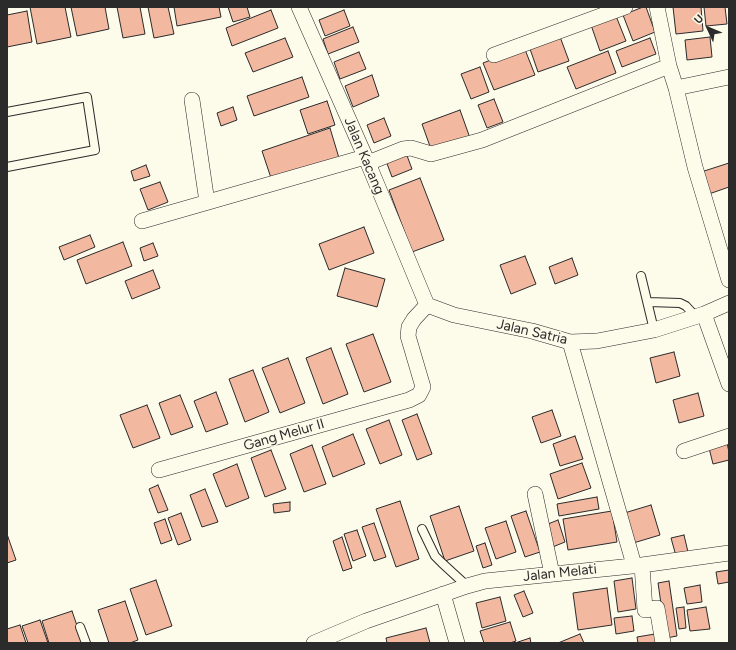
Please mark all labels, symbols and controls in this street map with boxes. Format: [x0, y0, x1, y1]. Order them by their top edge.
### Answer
north arrow [688, 8, 728, 48]
text: U [692, 12, 706, 27]
street label: Jalan Kacang [340, 115, 388, 197]
street label: Jalan Satria [495, 316, 569, 348]
street label: Gang Melur II [242, 415, 326, 455]
street label: Jalan Melati [522, 561, 598, 585]

